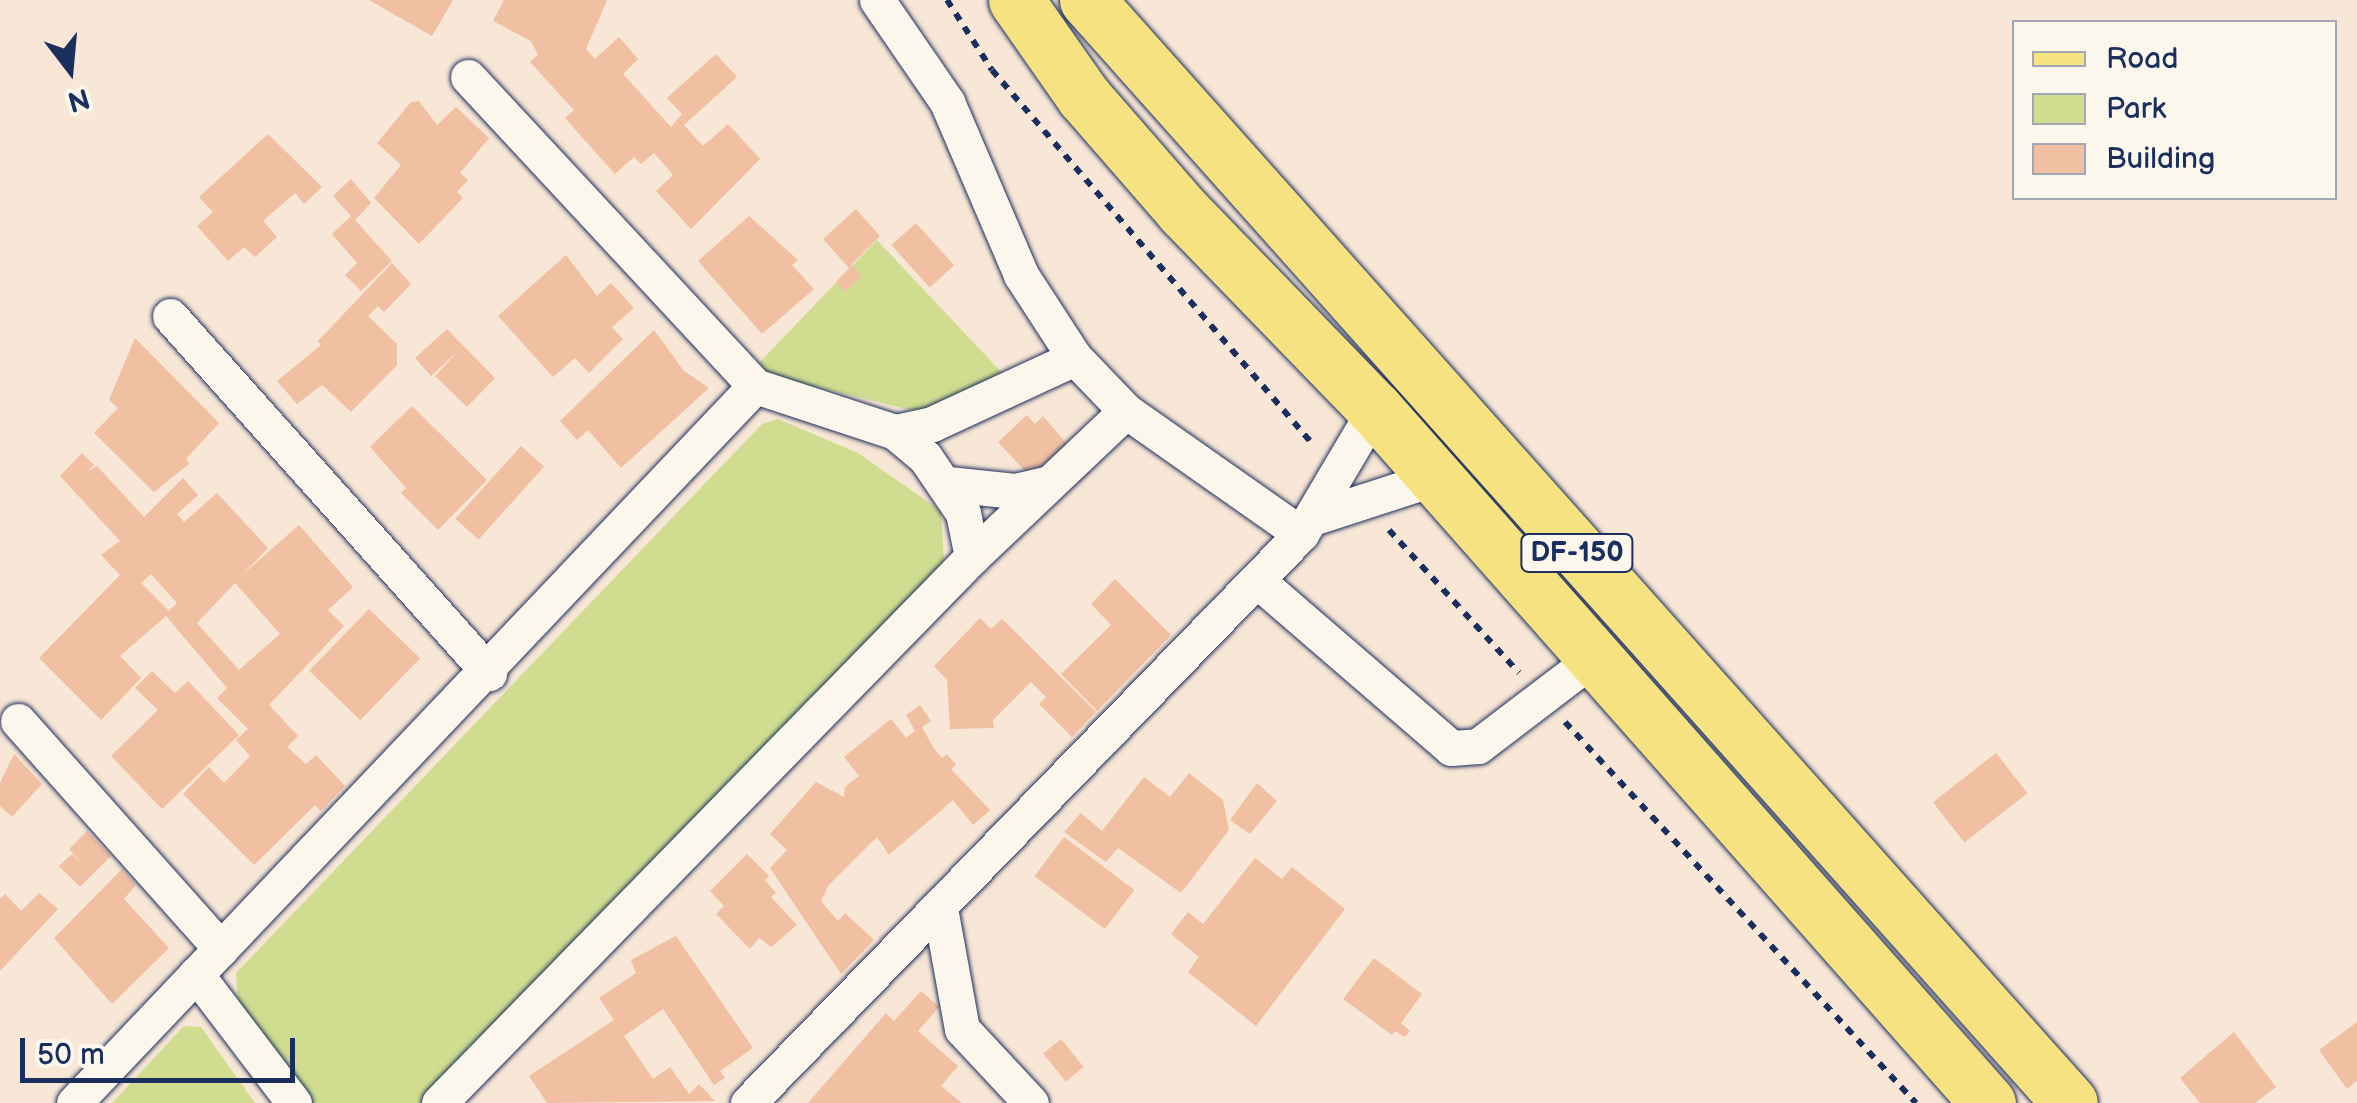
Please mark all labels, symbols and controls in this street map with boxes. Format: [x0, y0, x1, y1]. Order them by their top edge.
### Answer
north arrow [20, 20, 120, 120]
legend [2012, 20, 2337, 200]
text: Road [2106, 41, 2179, 77]
text: N [64, 81, 93, 118]
text: Park [2106, 91, 2166, 127]
text: Building [2106, 141, 2215, 177]
road number: DF-150 [1520, 530, 1634, 576]
scale bar [25, 1018, 300, 1080]
text: 50 m [37, 1037, 105, 1073]

